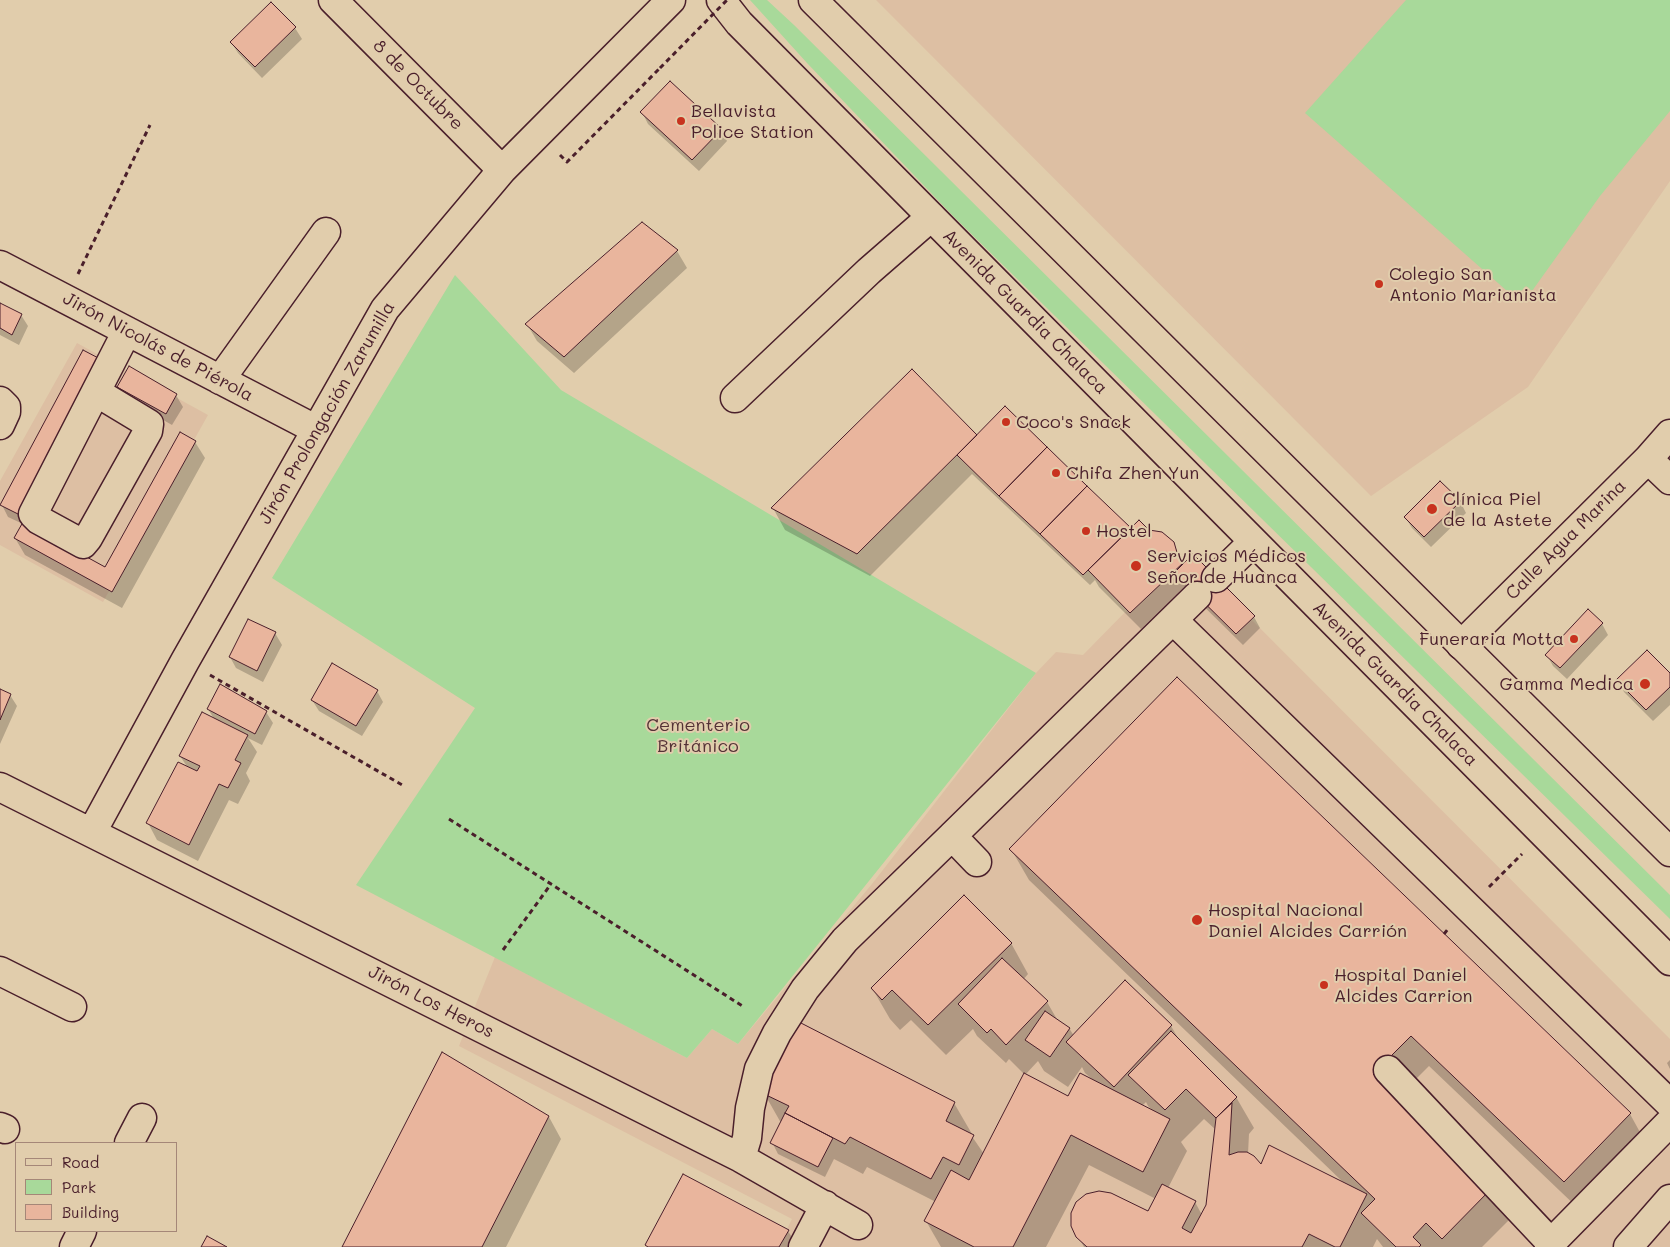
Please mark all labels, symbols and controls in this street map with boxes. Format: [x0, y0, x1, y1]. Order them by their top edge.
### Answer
street label: 8 de Octubre [368, 35, 468, 135]
place label: Bellavista Police Station [691, 100, 814, 142]
marker: Bellavista Police Station [675, 115, 687, 127]
street label: Avenida Guardia Chalaca [938, 225, 1112, 399]
place label: Colegio San Antonio Marianista [1389, 263, 1557, 306]
marker: Colegio San Antonio Marianista [1373, 278, 1385, 290]
street label: Jirón Nicolás de Piérola [59, 288, 257, 406]
street label: Jirón Prolongación Zarumilla [254, 298, 400, 528]
place label: Coco's Snack [1016, 411, 1131, 433]
marker: Coco's Snack [1000, 416, 1012, 428]
place label: Chifa Zhen Yun [1066, 462, 1199, 484]
marker: Chifa Zhen Yun [1050, 467, 1062, 479]
street label: Calle Agua Marina [1501, 475, 1631, 605]
place label: Clínica Piel de la Astete [1443, 488, 1552, 530]
marker: Clínica Piel de la Astete [1425, 502, 1439, 516]
place label: Hostel [1096, 520, 1152, 542]
marker: Hostel [1080, 525, 1092, 537]
place label: Servicios Médicos Señor de Huanca [1147, 545, 1306, 588]
marker: Servicios Médicos Señor de Huanca [1129, 559, 1143, 573]
street label: Avenida Guardia Chalaca [1308, 597, 1482, 771]
place label: Funeraria Motta [1419, 628, 1564, 650]
marker: Funeraria Motta [1568, 633, 1580, 645]
place label: Gamma Medica [1500, 673, 1634, 695]
marker: Gamma Medica [1638, 677, 1652, 691]
park label: Cementerio Británico [646, 714, 750, 756]
place label: Hospital Nacional Daniel Alcides Carrión [1208, 899, 1407, 942]
marker: Hospital Nacional Daniel Alcides Carrión [1190, 913, 1204, 927]
street label: Jirón Los Heros [365, 961, 497, 1043]
place label: Hospital Daniel Alcides Carrion [1334, 964, 1472, 1006]
marker: Hospital Daniel Alcides Carrion [1318, 979, 1330, 991]
legend [15, 1142, 178, 1232]
text: Road [62, 1152, 99, 1172]
text: Park [62, 1177, 96, 1197]
text: Building [62, 1202, 119, 1222]

